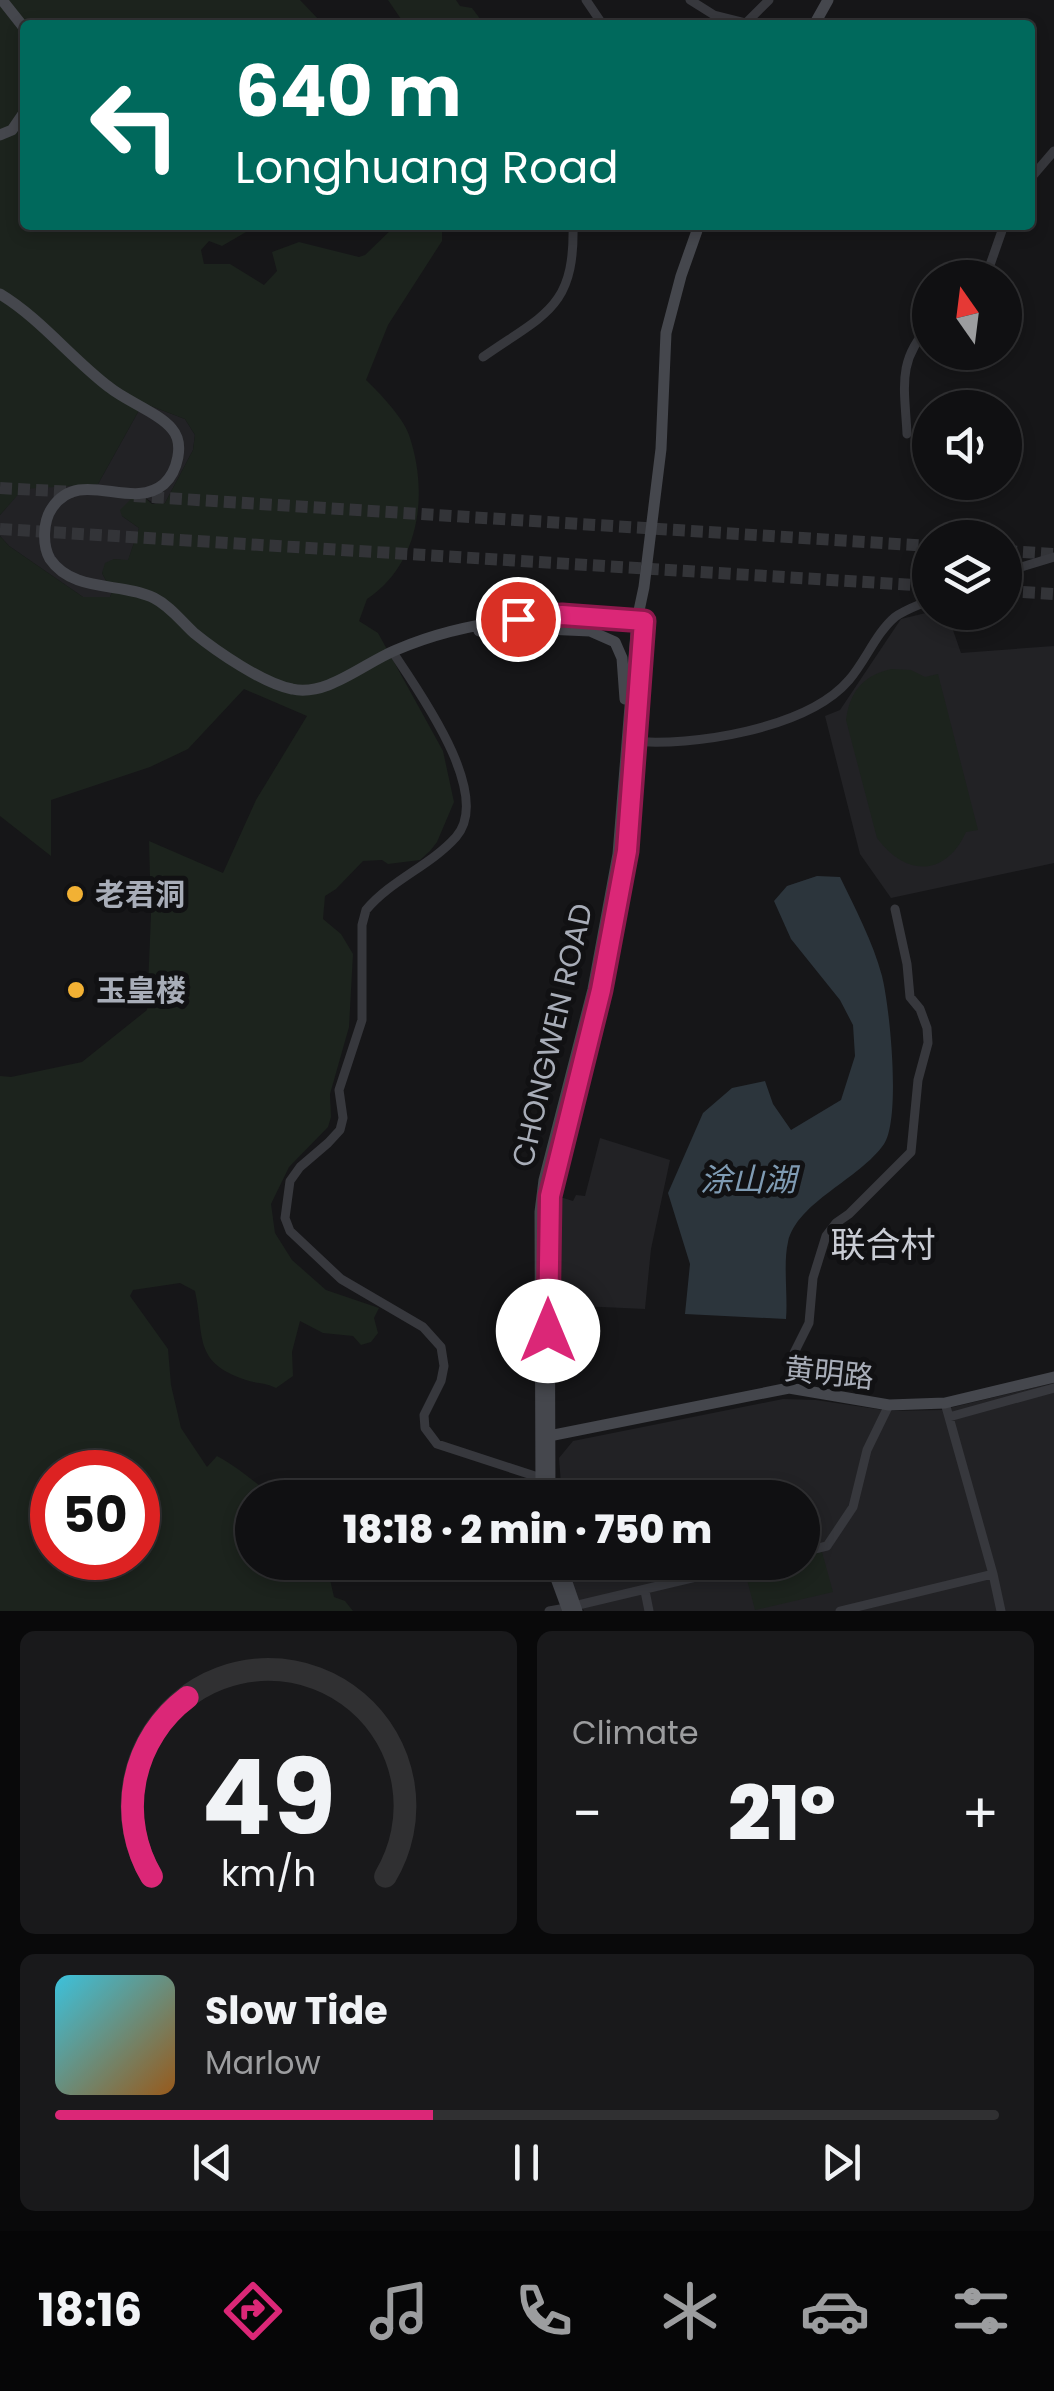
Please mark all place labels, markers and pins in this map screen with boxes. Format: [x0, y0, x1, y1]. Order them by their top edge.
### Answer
pin [476, 577, 561, 662]
place label: 老君洞 [95, 873, 185, 916]
marker: 老君洞 [64, 883, 86, 905]
place label: 玉皇楼 [96, 969, 186, 1012]
marker: 玉皇楼 [65, 979, 87, 1001]

